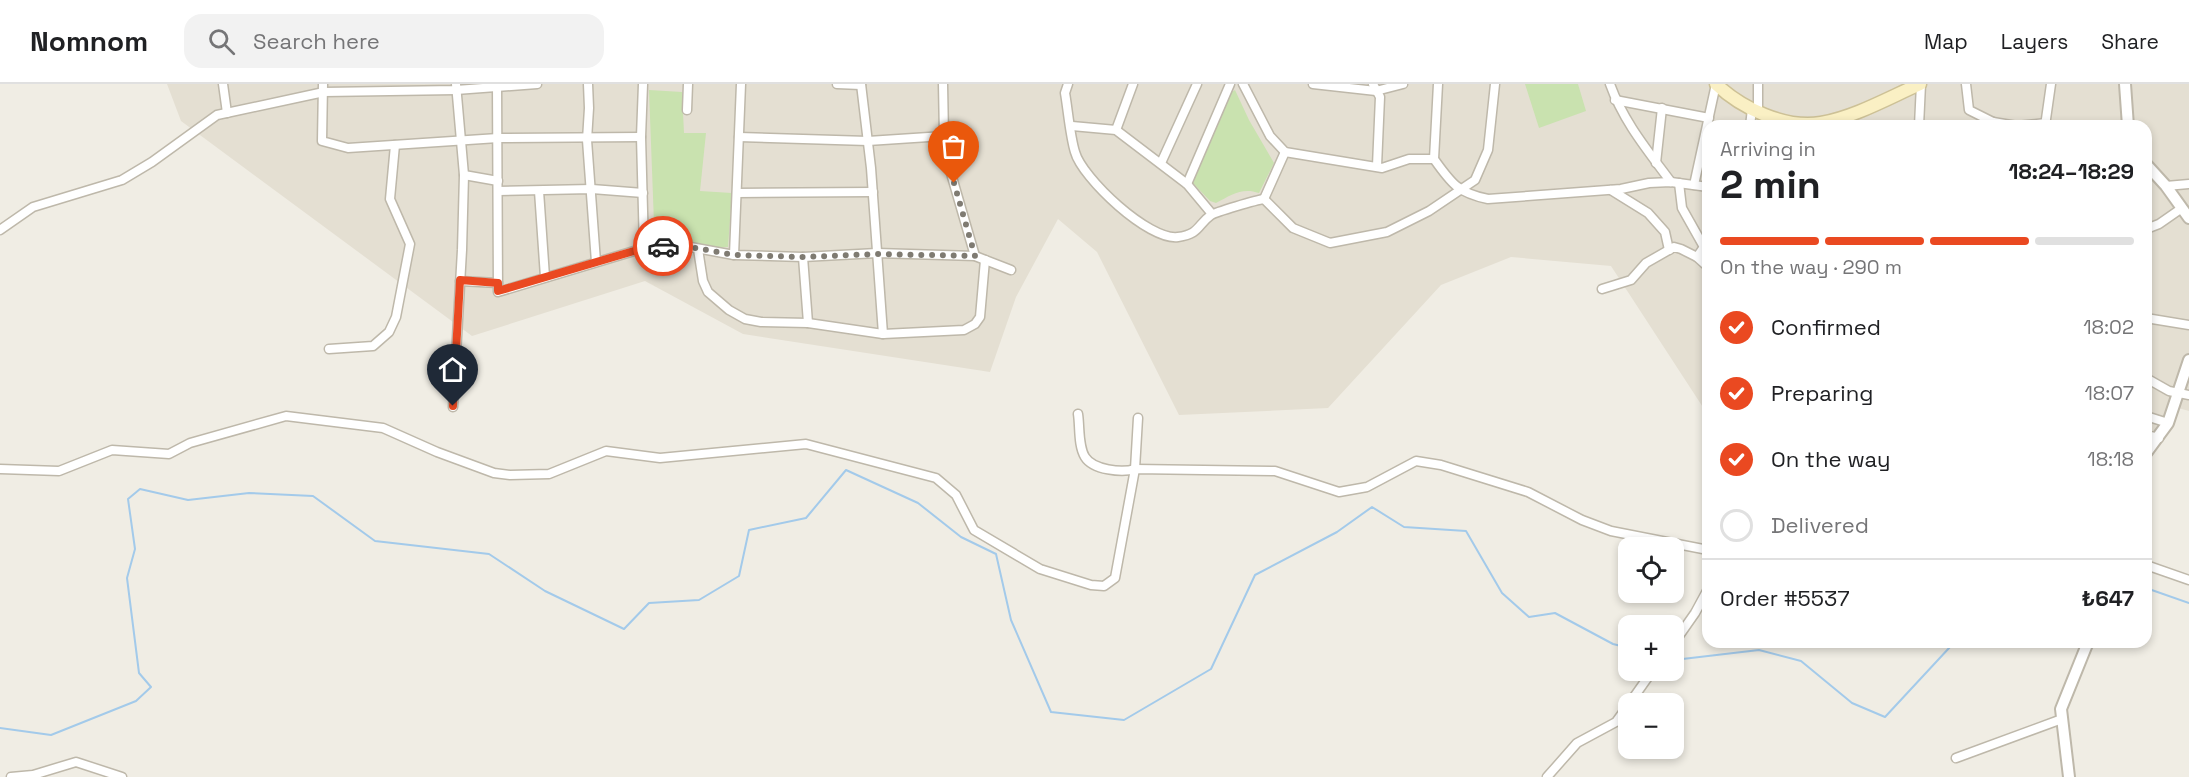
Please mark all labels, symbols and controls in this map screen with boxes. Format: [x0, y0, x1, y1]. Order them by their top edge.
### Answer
search box [184, 14, 604, 68]
text: Nomnom [30, 23, 148, 59]
icon: search [205, 25, 238, 58]
text: Search here [253, 27, 380, 55]
text: Map [1924, 28, 1968, 55]
text: Layers [2001, 28, 2068, 55]
text: Share [2101, 28, 2159, 55]
pin [928, 121, 979, 183]
icon: bag [937, 130, 970, 163]
text: Arriving in [1720, 136, 1816, 162]
text: 18:24–18:29 [2008, 157, 2134, 185]
text: 2 min [1720, 160, 1821, 209]
courier [633, 216, 693, 276]
icon: car [647, 230, 680, 263]
text: On the way · 290 m [1720, 254, 1902, 280]
icon: check [1720, 311, 1753, 344]
text: Confirmed [1771, 313, 1881, 341]
text: 18:02 [2083, 314, 2134, 340]
pin [427, 344, 478, 406]
icon: home [436, 353, 469, 386]
icon: check [1720, 377, 1753, 410]
text: Preparing [1771, 379, 1873, 407]
text: 18:07 [2084, 380, 2134, 406]
icon: check [1720, 443, 1753, 476]
text: On the way [1771, 445, 1890, 473]
text: 18:18 [2087, 446, 2134, 472]
text: Delivered [1771, 511, 1869, 539]
map controls [1618, 537, 1684, 759]
button: locate [1618, 537, 1684, 603]
text: Order #5537 [1720, 584, 1850, 612]
text: ₺647 [2082, 584, 2134, 612]
button: + [1618, 615, 1684, 681]
button: − [1618, 693, 1684, 759]

